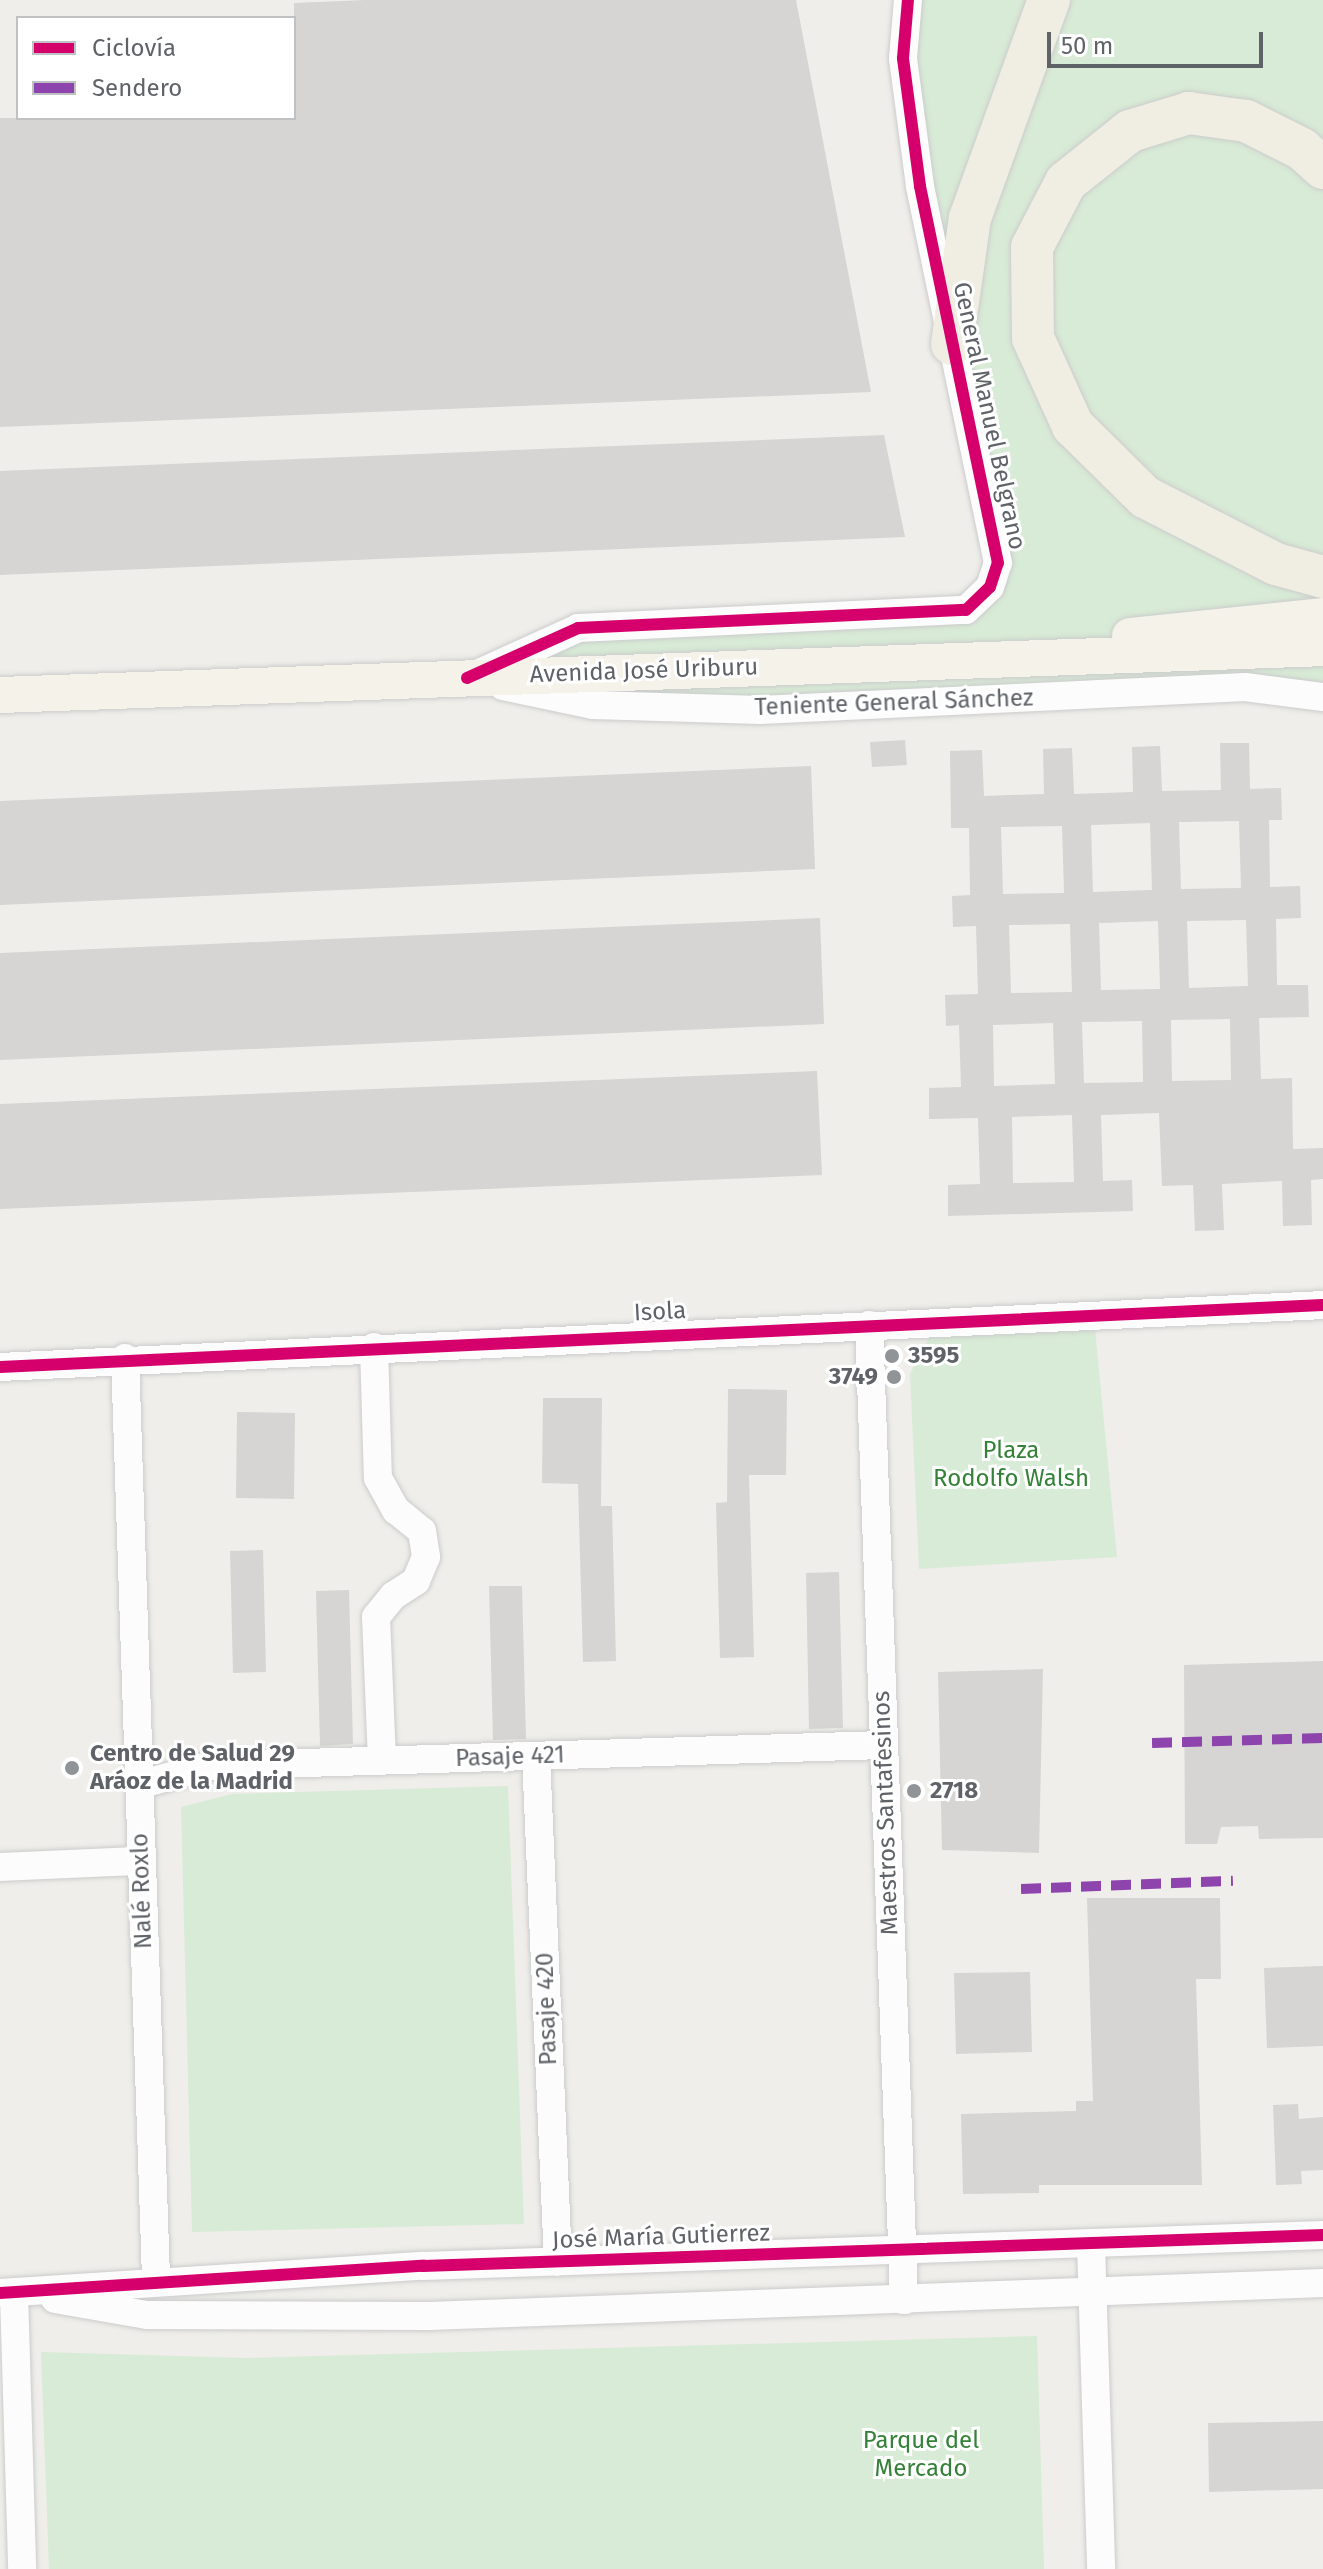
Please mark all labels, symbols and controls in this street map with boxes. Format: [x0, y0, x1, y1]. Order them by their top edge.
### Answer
legend [16, 16, 296, 120]
scale bar [1051, 16, 1267, 66]
text: 50 m [1061, 32, 1113, 60]
text: Ciclovía [92, 34, 176, 62]
text: Sendero [92, 74, 182, 102]
street label: General Manuel Belgrano [947, 280, 1031, 552]
street label: Avenida José Uriburu [529, 653, 759, 689]
street label: Teniente General Sánchez [754, 684, 1034, 722]
street label: Isola [633, 1296, 687, 1328]
place label: 3595 [908, 1342, 959, 1370]
marker: 3595 [883, 1347, 901, 1365]
place label: 3749 [829, 1363, 878, 1391]
marker: 3749 [885, 1368, 903, 1386]
park label: Plaza Rodolfo Walsh [933, 1437, 1089, 1493]
street label: Maestros Santafesinos [867, 1690, 905, 1936]
place label: Centro de Salud 29 Aráoz de la Madrid [90, 1740, 295, 1796]
street label: Pasaje 421 [455, 1741, 565, 1773]
marker: Centro de Salud 29 Aráoz de la Madrid [61, 1757, 83, 1779]
place label: 2718 [930, 1777, 978, 1805]
marker: 2718 [905, 1782, 923, 1800]
street label: Nalé Roxlo [126, 1832, 158, 1950]
street label: Pasaje 420 [531, 1952, 563, 2066]
street label: José María Gutierrez [552, 2219, 770, 2255]
park label: Parque del Mercado [863, 2427, 979, 2483]

